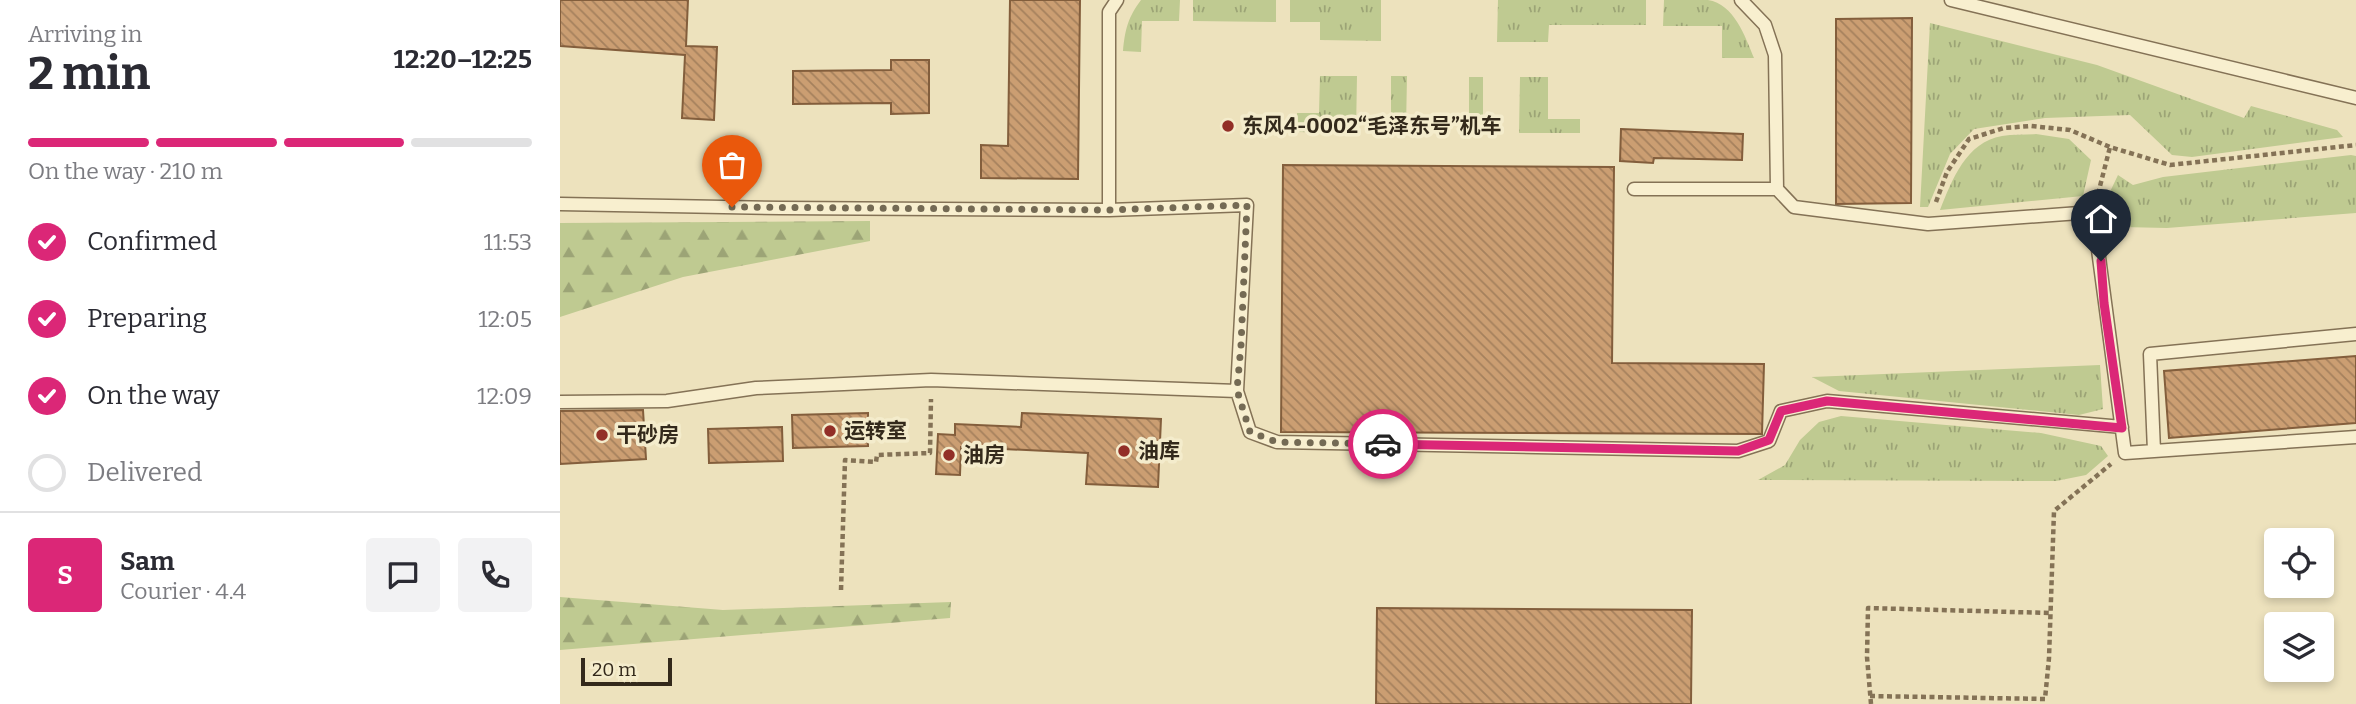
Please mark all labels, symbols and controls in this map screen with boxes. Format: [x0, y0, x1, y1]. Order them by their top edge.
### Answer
text: Arriving in [28, 20, 142, 48]
text: 12:20–12:25 [394, 44, 532, 75]
text: 2 min [28, 46, 150, 101]
place label: 东风4-0002“毛泽东号”机车 [1242, 113, 1502, 139]
marker: 东风4-0002“毛泽东号”机车 [1220, 118, 1236, 134]
pin [702, 135, 762, 207]
icon: bag [713, 146, 751, 184]
text: On the way · 210 m [28, 157, 223, 185]
pin [2071, 189, 2131, 261]
icon: home [2082, 200, 2120, 238]
icon: check [28, 223, 66, 261]
text: Confirmed [87, 226, 217, 257]
text: 11:53 [484, 228, 532, 256]
icon: check [28, 300, 66, 338]
text: Preparing [87, 303, 207, 334]
text: 12:05 [478, 305, 532, 333]
icon: check [28, 377, 66, 415]
text: On the way [87, 380, 220, 411]
text: 12:09 [477, 382, 532, 410]
courier [1348, 409, 1418, 479]
place label: 运转室 [844, 418, 907, 444]
place label: 干砂房 [616, 422, 679, 448]
marker: 运转室 [822, 423, 838, 439]
icon: car [1364, 425, 1402, 463]
marker: 干砂房 [594, 427, 610, 443]
place label: 油库 [1138, 438, 1180, 464]
place label: 油房 [963, 442, 1005, 468]
marker: 油库 [1116, 443, 1132, 459]
marker: 油房 [941, 447, 957, 463]
text: Delivered [87, 457, 202, 488]
map controls [2264, 528, 2334, 682]
button: locate [2264, 528, 2334, 598]
button: chat [366, 538, 440, 612]
button: phone [458, 538, 532, 612]
text: Sam [120, 546, 175, 577]
text: S [57, 560, 73, 591]
text: Courier · 4.4 [120, 577, 246, 605]
button: layers [2264, 612, 2334, 682]
scale bar [581, 655, 672, 687]
text: 20 m [592, 658, 636, 681]

